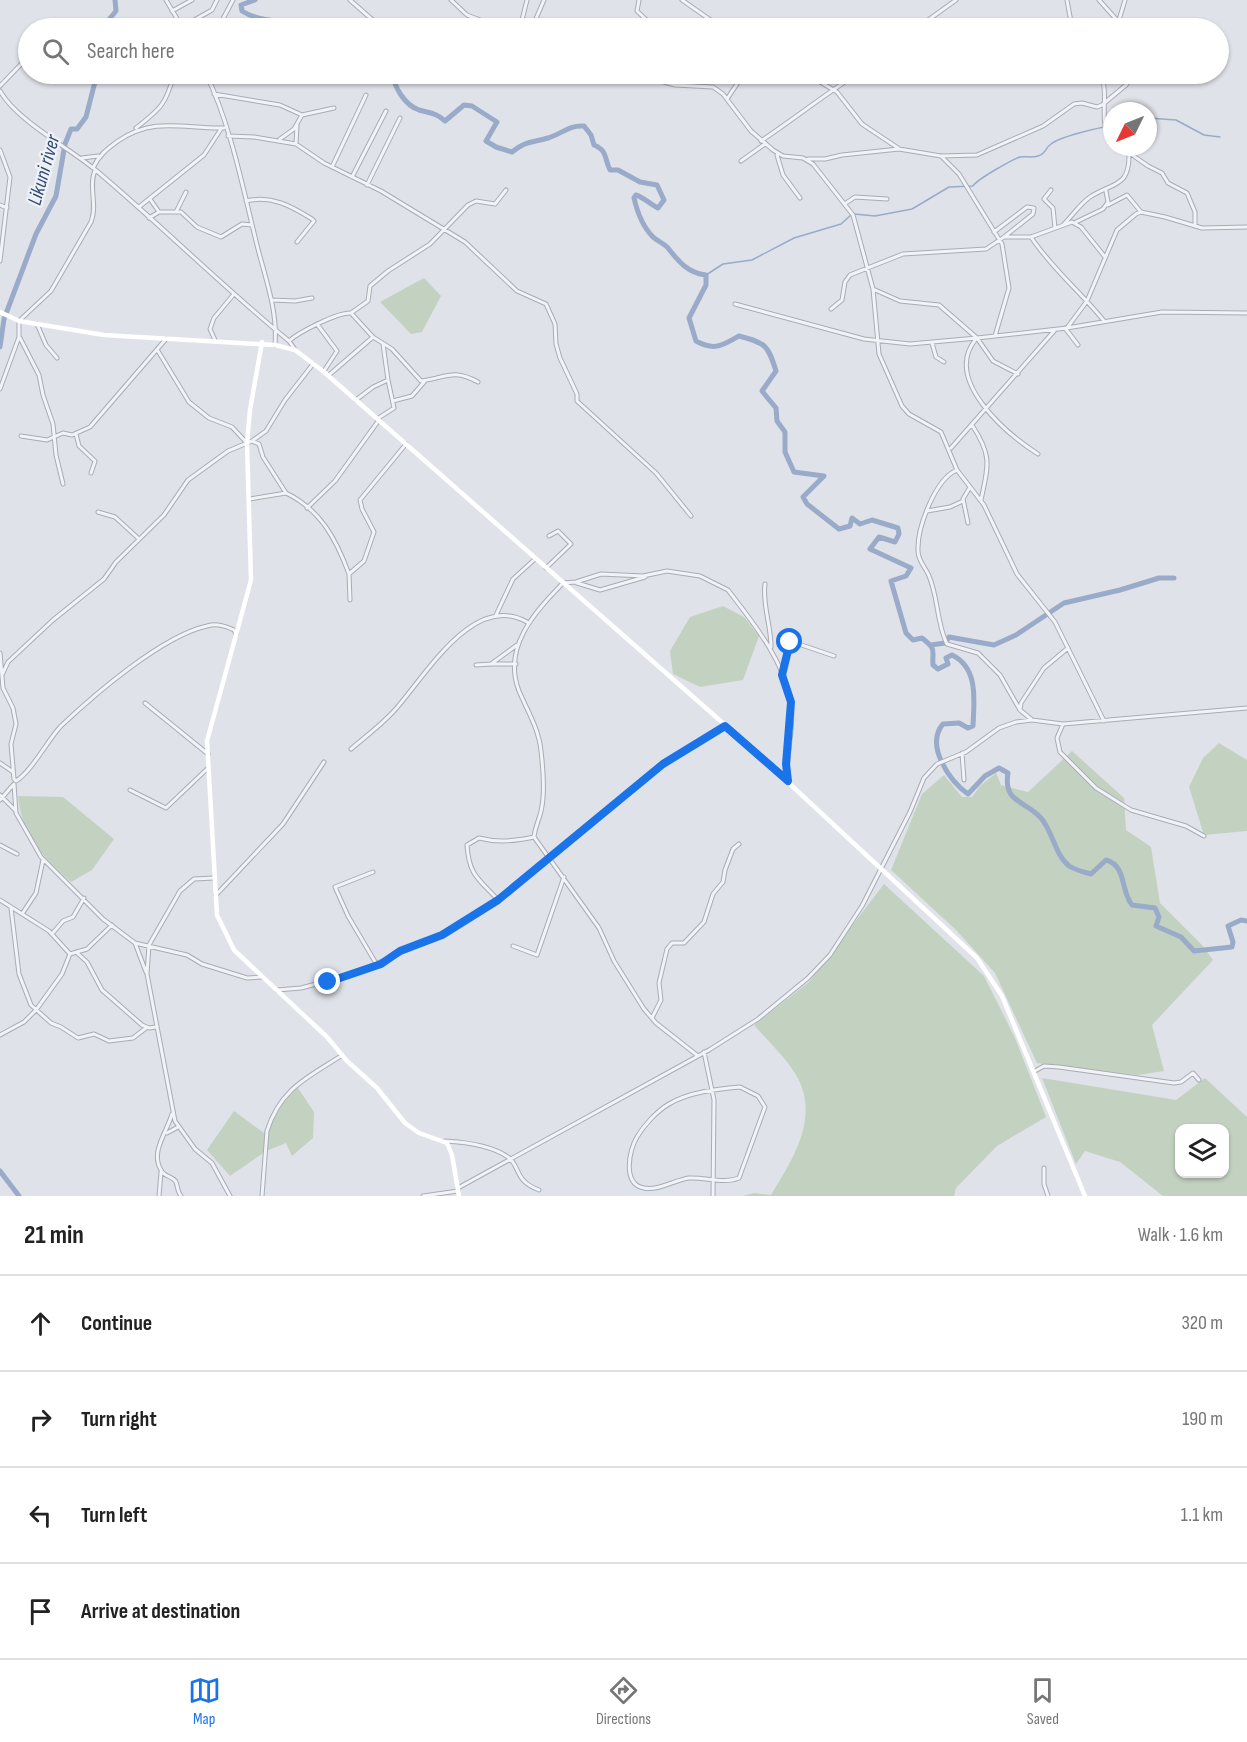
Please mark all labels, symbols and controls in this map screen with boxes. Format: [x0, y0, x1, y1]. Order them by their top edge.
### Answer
search box [18, 18, 1229, 84]
icon: search [39, 35, 72, 68]
text: Search here [87, 38, 174, 65]
north arrow [1103, 102, 1157, 156]
water label: Likuni river [23, 131, 66, 208]
route start [776, 628, 802, 654]
route end [314, 968, 340, 994]
map controls [1175, 1124, 1229, 1178]
button: layers [1175, 1124, 1229, 1178]
text: 21 min [24, 1220, 84, 1251]
text: Walk · 1.6 km [1138, 1223, 1223, 1247]
icon: ahead [24, 1307, 57, 1340]
text: Continue [81, 1310, 152, 1337]
text: 320 m [1181, 1311, 1223, 1335]
icon: right [24, 1403, 57, 1436]
text: Turn right [81, 1406, 157, 1433]
text: 190 m [1182, 1407, 1223, 1431]
icon: left [24, 1499, 57, 1532]
text: Turn left [81, 1502, 147, 1529]
text: 1.1 km [1181, 1503, 1223, 1527]
icon: arrive [24, 1595, 57, 1628]
text: Arrive at destination [81, 1598, 240, 1625]
tab: Map [188, 1674, 221, 1729]
tab: Directions [596, 1674, 651, 1729]
tab: Saved [1026, 1674, 1059, 1729]

